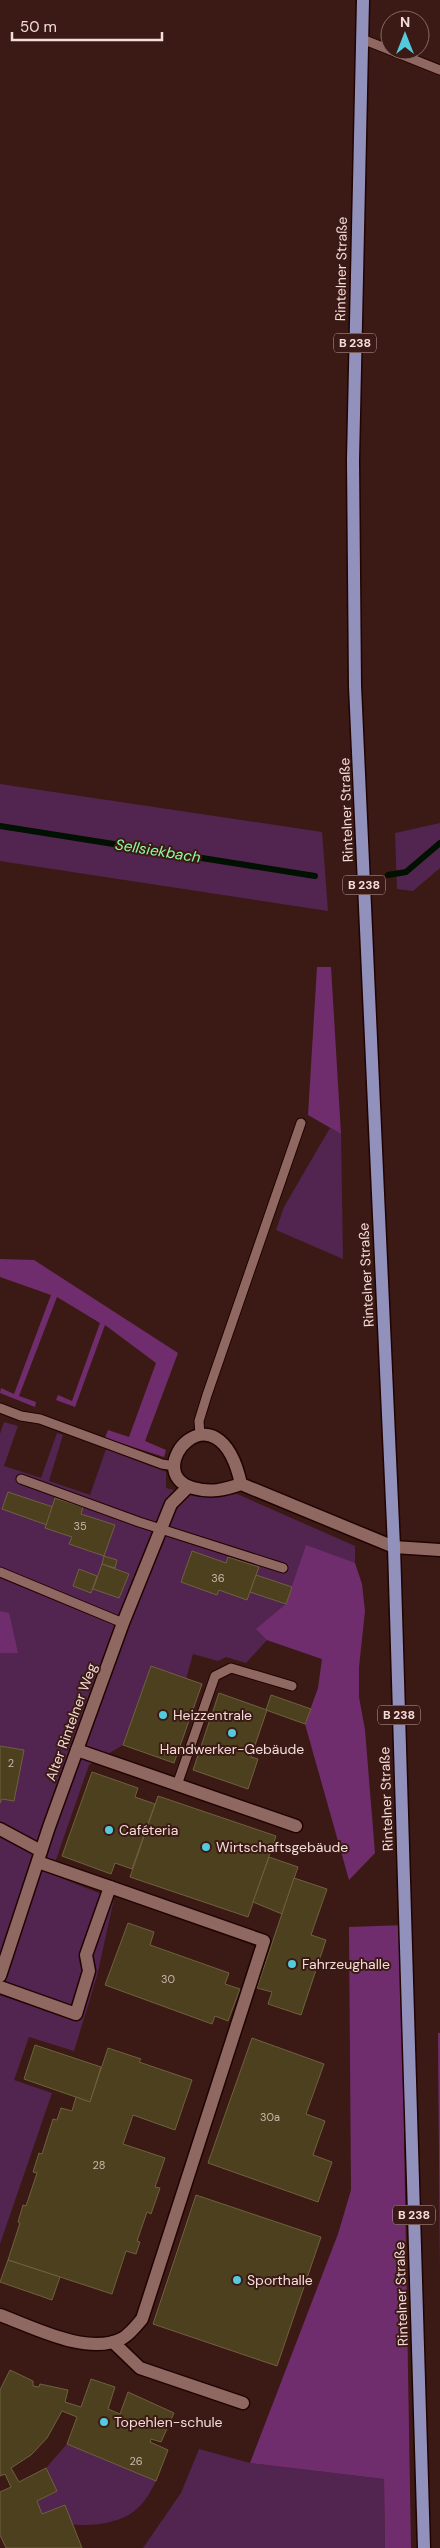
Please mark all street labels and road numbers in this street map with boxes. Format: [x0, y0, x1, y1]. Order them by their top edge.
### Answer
street label: Rintelner Straße [331, 217, 351, 321]
road number: B 238 [334, 333, 376, 352]
street label: Rintelner Straße [335, 757, 357, 862]
road number: B 238 [343, 876, 385, 894]
street label: Rintelner Straße [354, 1222, 378, 1328]
street label: Alter Rintelner Weg [41, 1660, 101, 1783]
road number: B 238 [378, 1706, 420, 1724]
street label: Rintelner Straße [375, 1746, 397, 1851]
road number: B 238 [393, 2206, 435, 2224]
street label: Rintelner Straße [390, 2241, 412, 2346]

